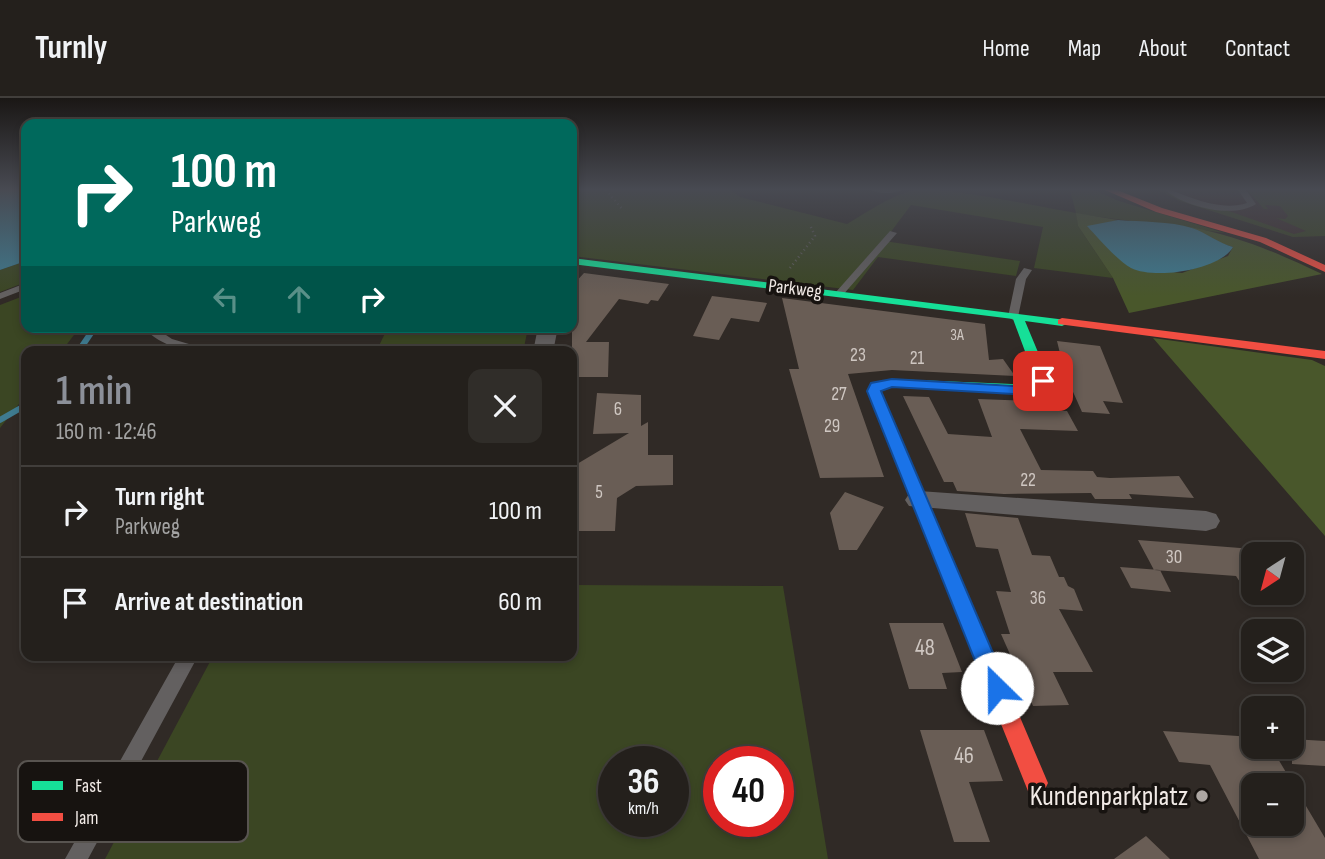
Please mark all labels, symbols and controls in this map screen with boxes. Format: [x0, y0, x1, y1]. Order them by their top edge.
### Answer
text: Turnly [35, 28, 107, 68]
text: Home [982, 34, 1030, 63]
text: Map [1068, 34, 1101, 63]
text: About [1139, 34, 1187, 63]
text: Contact [1225, 34, 1290, 63]
text: 100 m [171, 143, 277, 202]
icon: right [56, 147, 147, 238]
text: Parkweg [171, 203, 261, 242]
street label: Parkweg [767, 274, 823, 304]
icon: left [207, 280, 245, 318]
icon: ahead [280, 280, 318, 318]
icon: right [353, 280, 391, 318]
house number: 3A [950, 326, 964, 345]
house number: 23 [850, 344, 866, 367]
house number: 21 [910, 347, 925, 370]
pin [1013, 351, 1073, 411]
icon: arrive [1024, 362, 1062, 400]
text: 1 min [56, 366, 132, 417]
button: close [468, 369, 542, 443]
house number: 27 [831, 383, 847, 406]
house number: 6 [614, 398, 622, 421]
house number: 29 [824, 415, 840, 438]
text: 160 m · 12:46 [56, 418, 157, 446]
house number: 22 [1020, 469, 1036, 492]
house number: 5 [595, 481, 603, 504]
text: Turn right [115, 482, 204, 513]
icon: right [56, 493, 94, 531]
text: 100 m [489, 496, 542, 527]
text: Parkweg [115, 513, 180, 541]
north arrow [1241, 542, 1304, 606]
map controls [1241, 542, 1304, 836]
house number: 30 [1166, 546, 1182, 569]
icon: arrive [56, 584, 94, 622]
text: Arrive at destination [115, 587, 303, 618]
text: 60 m [498, 587, 542, 618]
house number: 36 [1030, 587, 1046, 610]
button: layers [1241, 619, 1304, 682]
house number: 48 [915, 634, 935, 662]
position arrow [960, 651, 1034, 725]
button: + [1241, 696, 1304, 759]
house number: 46 [954, 742, 974, 770]
speed limit sign: 40 [703, 746, 794, 837]
legend [18, 761, 248, 842]
text: 36 [627, 761, 660, 804]
button: − [1241, 773, 1304, 836]
text: Fast [75, 775, 102, 798]
place label: Kundenparkplatz [1030, 780, 1188, 813]
marker: Kundenparkplatz [1194, 788, 1210, 804]
text: km/h [628, 798, 659, 819]
text: Jam [74, 807, 98, 830]

